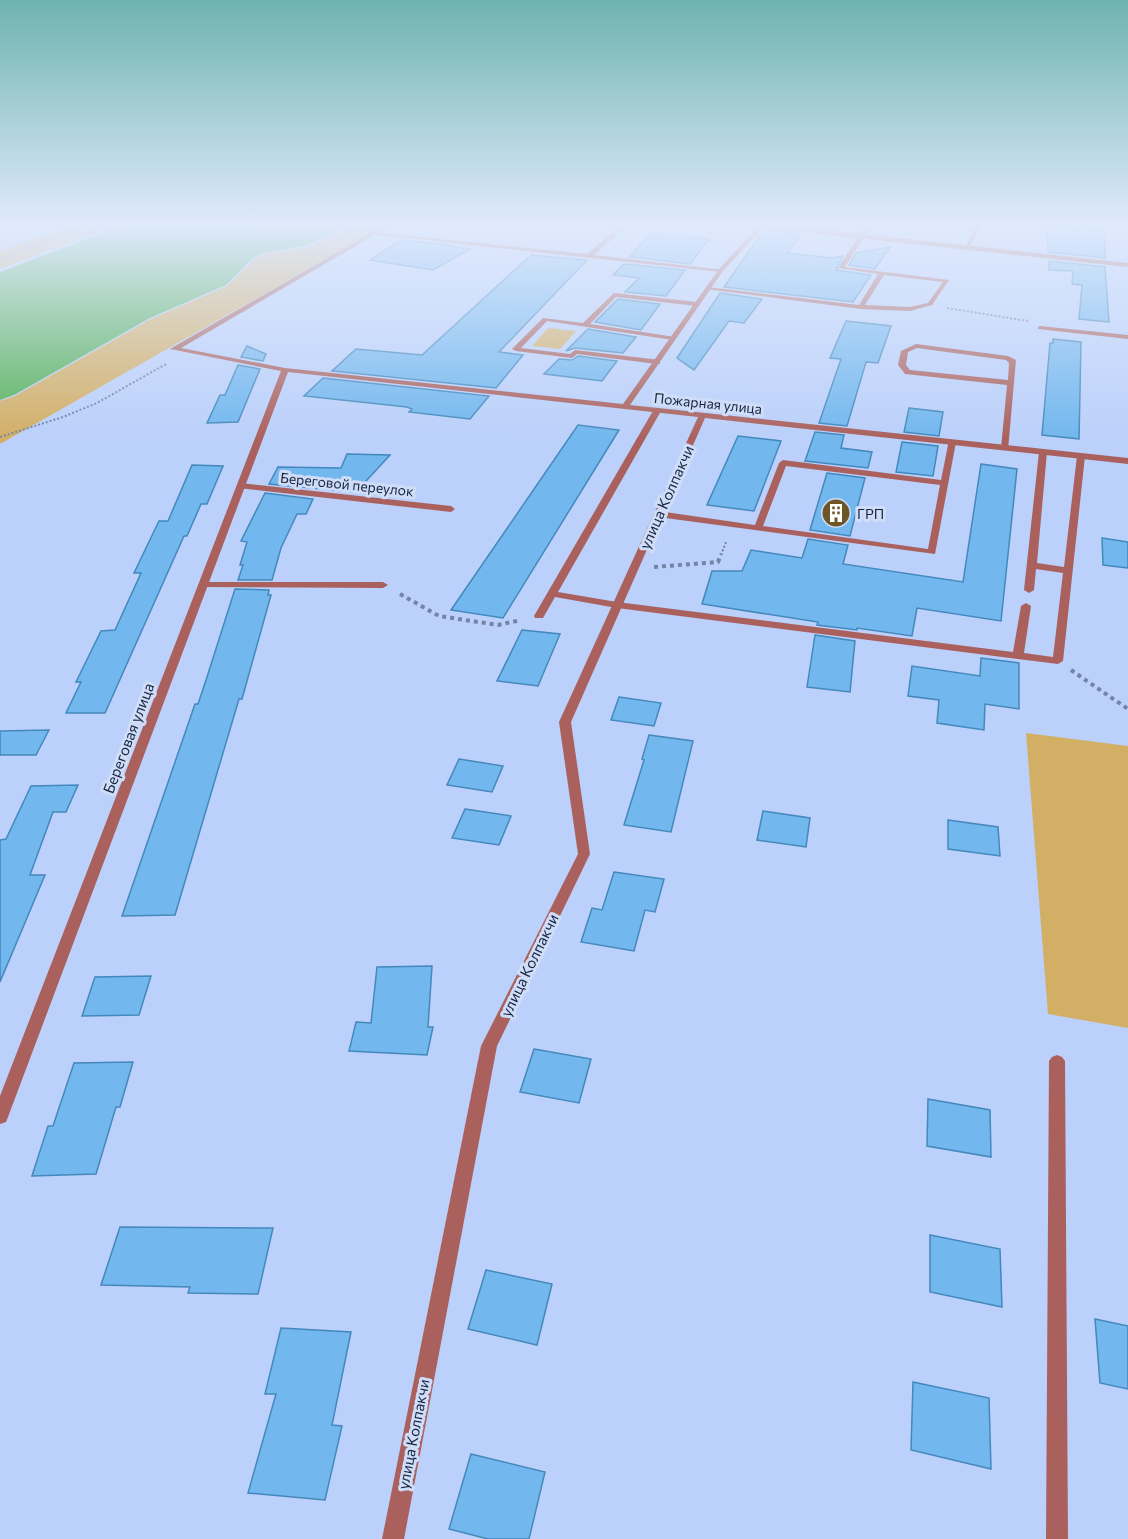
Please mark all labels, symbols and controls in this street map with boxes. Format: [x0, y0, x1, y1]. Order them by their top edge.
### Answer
street label: Пожарная улица [653, 389, 763, 417]
street label: улица Колпакчи [635, 442, 697, 552]
street label: Береговой переулок [279, 469, 415, 500]
building icon: ГРП [820, 497, 852, 529]
place label: ГРП [857, 505, 884, 522]
street label: Береговая улица [99, 680, 157, 796]
street label: улица Колпакчи [496, 911, 562, 1019]
street label: улица Колпакчи [393, 1377, 433, 1491]

